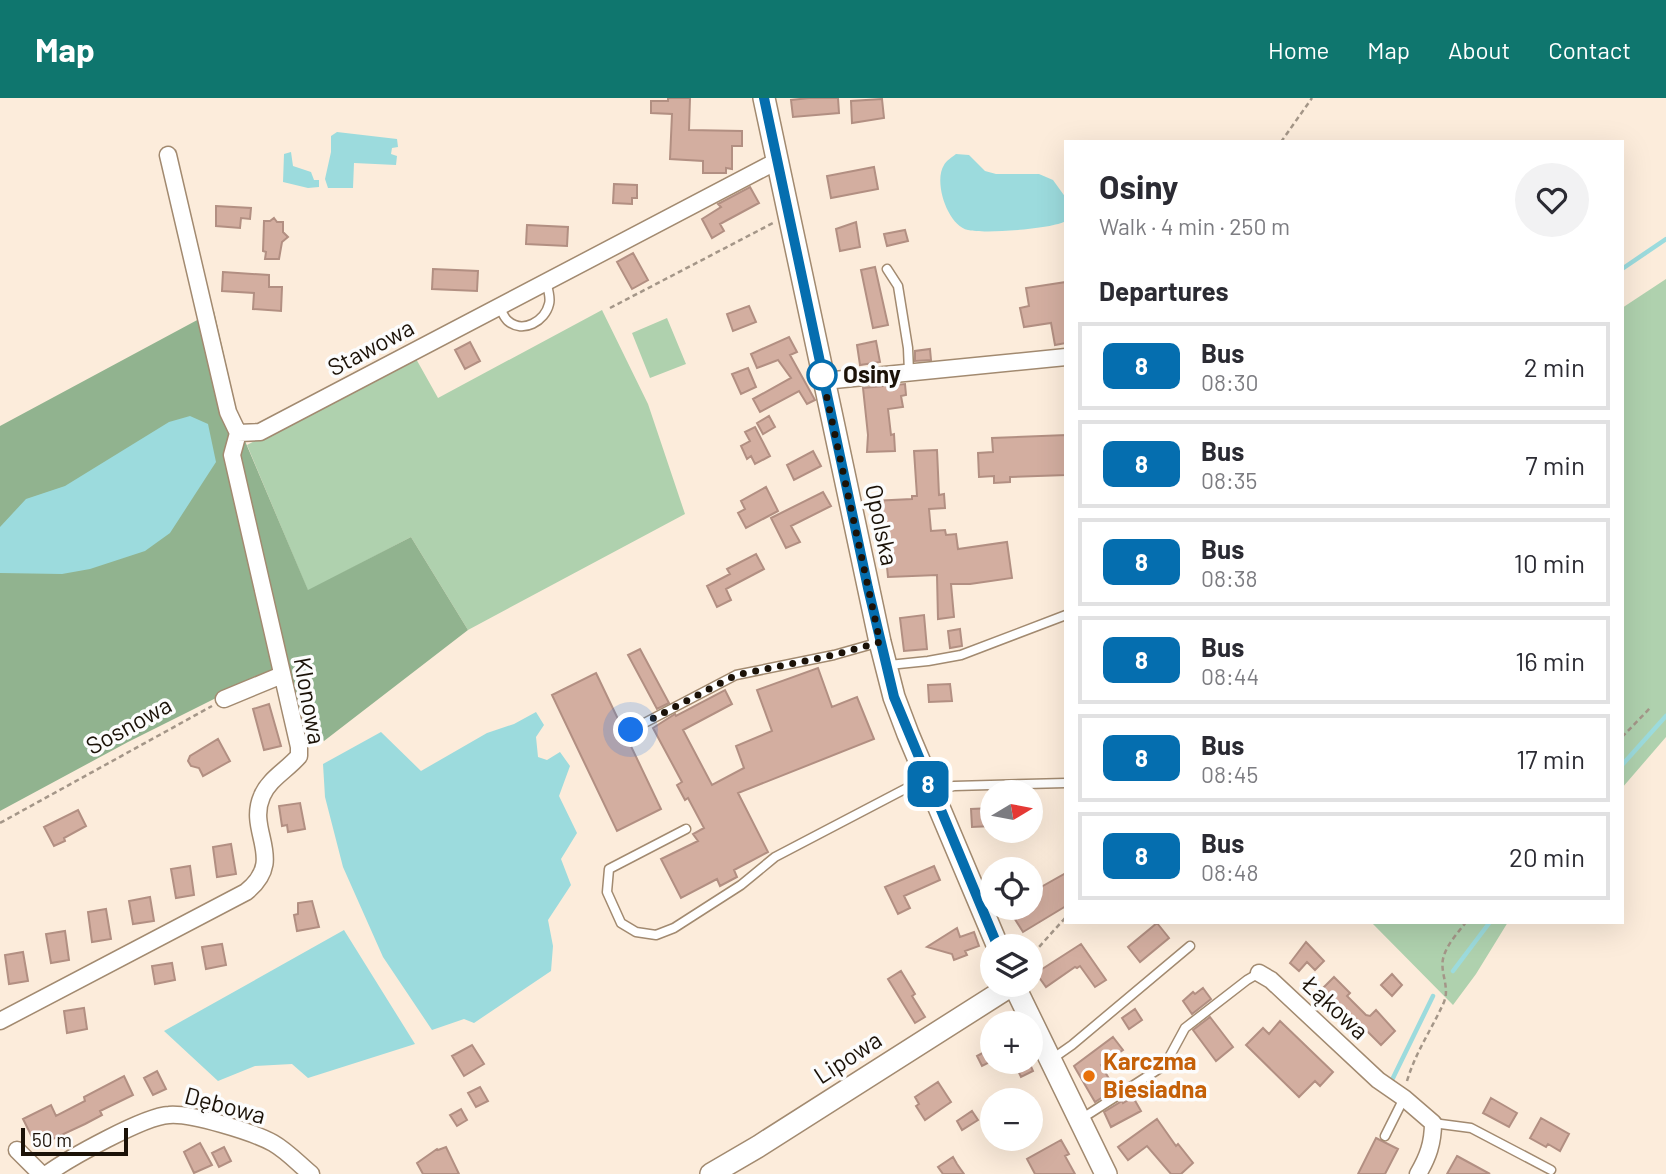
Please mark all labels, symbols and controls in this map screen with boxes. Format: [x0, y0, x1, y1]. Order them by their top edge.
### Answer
text: Map [35, 29, 95, 69]
text: Home [1268, 35, 1329, 64]
text: Map [1367, 35, 1410, 64]
text: About [1448, 35, 1510, 64]
text: Contact [1548, 35, 1631, 64]
button: heart [1515, 163, 1589, 237]
text: Osiny [1099, 166, 1178, 206]
text: Walk · 4 min · 250 m [1099, 212, 1290, 240]
text: Departures [1099, 275, 1229, 306]
street label: Stawowa [322, 312, 418, 381]
text: Bus [1201, 337, 1244, 368]
text: 8 [1135, 351, 1148, 380]
text: 2 min [1524, 351, 1585, 382]
place label: Osiny [843, 359, 901, 388]
marker: Osiny [807, 360, 837, 390]
text: 08:30 [1201, 368, 1259, 396]
text: Bus [1201, 435, 1244, 466]
text: 8 [1135, 449, 1148, 478]
text: 7 min [1525, 449, 1585, 480]
text: 08:35 [1201, 466, 1257, 494]
street label: Opolska [860, 481, 905, 568]
text: Bus [1201, 533, 1244, 564]
text: 8 [1135, 547, 1148, 576]
text: 10 min [1514, 547, 1585, 578]
text: 08:38 [1201, 564, 1258, 592]
text: Bus [1201, 631, 1244, 662]
text: 8 [1135, 645, 1148, 674]
text: 16 min [1515, 645, 1585, 676]
street label: Klonowa [289, 655, 332, 747]
text: 08:44 [1201, 662, 1259, 690]
street label: Sosnowa [80, 689, 176, 760]
your location [613, 712, 648, 747]
text: Bus [1201, 729, 1244, 760]
text: 8 [1135, 743, 1148, 772]
text: 17 min [1516, 743, 1585, 774]
text: 08:45 [1201, 760, 1258, 788]
line badge: 8 [905, 761, 951, 807]
text: 8 [922, 769, 934, 798]
north arrow [980, 780, 1043, 844]
map controls [980, 780, 1043, 1151]
text: Bus [1201, 827, 1244, 858]
text: 8 [1135, 841, 1148, 870]
text: 20 min [1509, 841, 1585, 872]
button: locate [980, 857, 1043, 920]
text: 08:48 [1201, 858, 1258, 886]
button: layers [980, 934, 1043, 997]
street label: Łąkowa [1296, 968, 1375, 1045]
button: + [980, 1011, 1043, 1074]
street label: Lipowa [808, 1024, 886, 1089]
place label: Karczma Biesiadna [1103, 1046, 1207, 1103]
marker: Karczma Biesiadna [1081, 1068, 1097, 1084]
street label: Dębowa [182, 1080, 269, 1129]
button: − [980, 1088, 1043, 1151]
scale bar [21, 1125, 128, 1157]
text: 50 m [32, 1128, 72, 1151]

